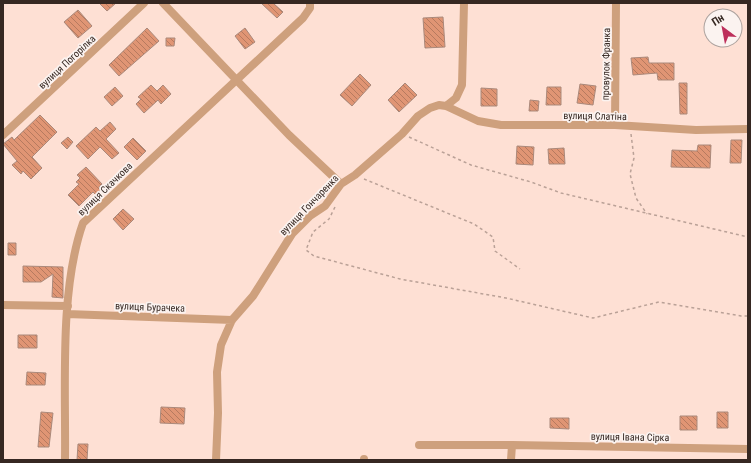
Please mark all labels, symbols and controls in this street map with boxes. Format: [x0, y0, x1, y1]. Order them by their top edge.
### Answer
north arrow [703, 8, 743, 48]
text: Пн [709, 11, 727, 29]
street label: провулок Франка [599, 27, 612, 100]
street label: вулиця Погорілка [36, 33, 98, 91]
street label: вулиця Слатіна [563, 110, 627, 122]
street label: вулиця Скачкова [76, 160, 135, 218]
street label: вулиця Гончаренка [277, 172, 341, 237]
street label: вулиця Бурачека [115, 300, 185, 314]
street label: вулиця Івана Сірка [591, 431, 670, 443]

